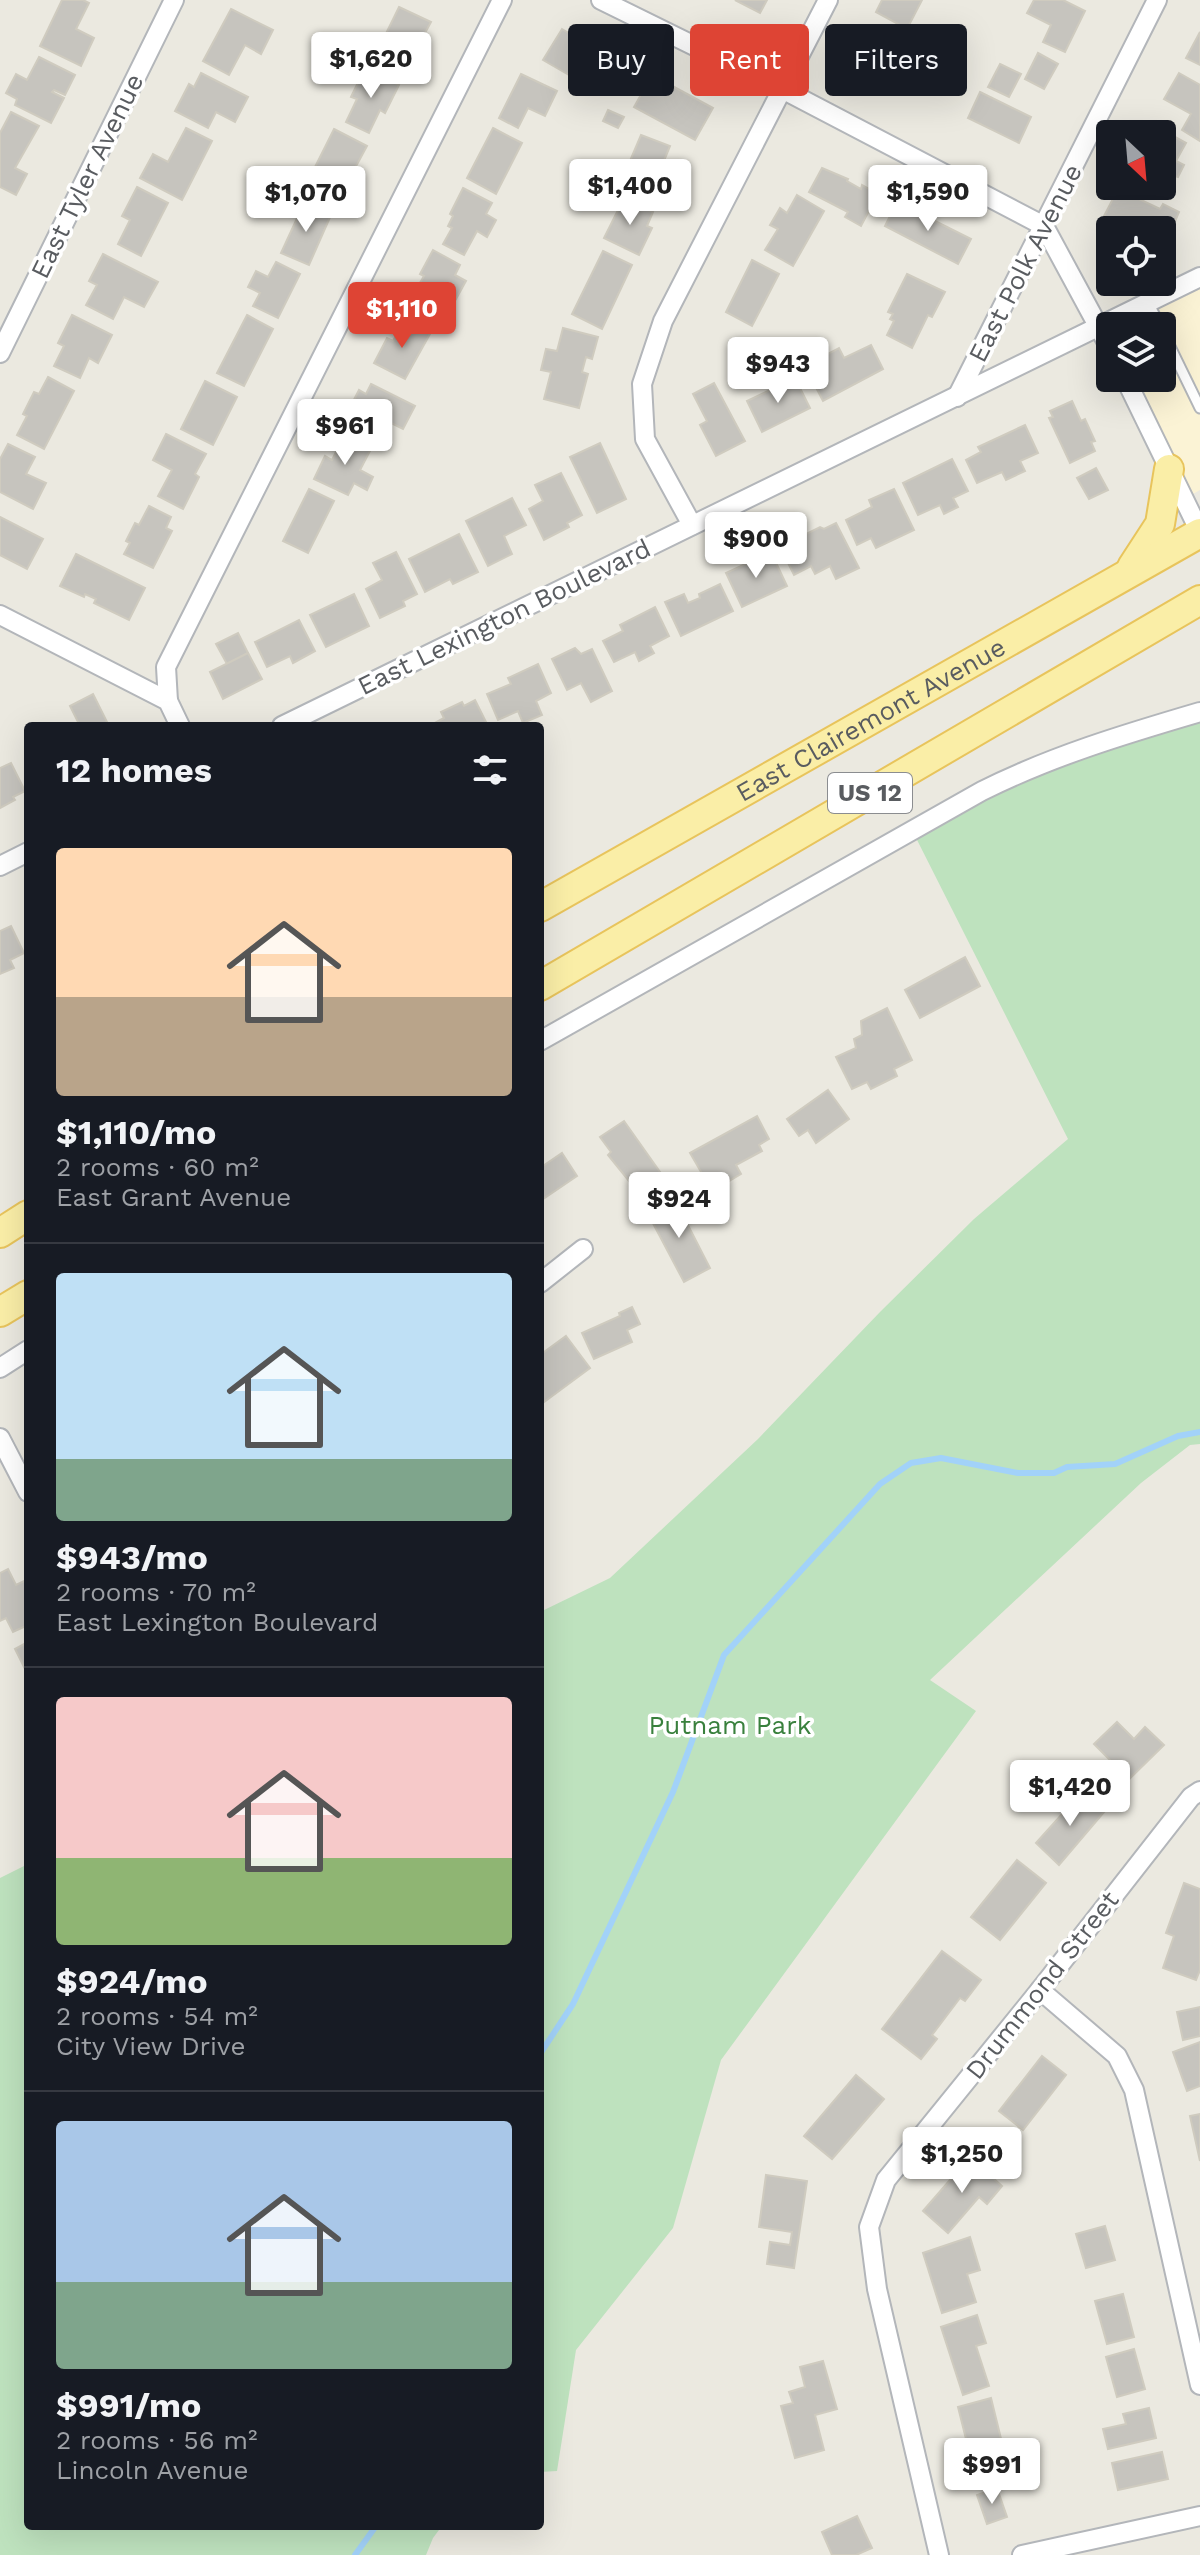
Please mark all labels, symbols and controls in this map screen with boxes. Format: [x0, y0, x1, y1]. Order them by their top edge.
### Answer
chip: Buy [568, 24, 674, 96]
chip: Rent [690, 24, 809, 96]
chip: Filters [825, 24, 967, 96]
pin: $1,620 [306, 32, 436, 100]
text: $1,620 [329, 43, 413, 73]
street label: East Tyler Avenue [24, 69, 150, 283]
north arrow [1096, 120, 1176, 200]
map controls [1096, 120, 1176, 392]
pin: $1,400 [565, 159, 695, 227]
street label: East Polk Avenue [962, 159, 1088, 367]
pin: $1,590 [863, 165, 993, 233]
pin: $1,070 [241, 166, 371, 234]
text: $1,400 [587, 170, 673, 200]
text: $1,590 [886, 176, 970, 206]
text: $1,070 [264, 177, 348, 207]
button: locate [1096, 216, 1176, 296]
pin: $1,110 [337, 282, 467, 350]
text: $1,110 [366, 293, 438, 323]
button: layers [1096, 312, 1176, 392]
pin: $943 [731, 337, 825, 405]
text: $943 [746, 348, 810, 378]
pin: $961 [298, 399, 392, 467]
text: $961 [315, 410, 375, 440]
pin: $900 [709, 512, 803, 580]
text: $900 [723, 523, 789, 553]
street label: East Lexington Boulevard [353, 533, 655, 701]
street label: East Clairemont Avenue [731, 632, 1010, 808]
icon: filters [468, 748, 512, 792]
text: 12 homes [56, 750, 212, 790]
road number: US 12 [828, 773, 912, 813]
icon: home [212, 900, 356, 1044]
text: $1,110/mo [56, 1112, 216, 1152]
text: 2 rooms · 60 m² [56, 1152, 259, 1182]
pin: $924 [632, 1172, 726, 1240]
text: East Grant Avenue [56, 1182, 291, 1212]
text: $924 [647, 1183, 711, 1213]
icon: home [212, 1325, 356, 1469]
text: $943/mo [56, 1537, 208, 1577]
text: 2 rooms · 70 m² [56, 1577, 256, 1607]
text: East Lexington Boulevard [56, 1607, 378, 1637]
park label: Putnam Park [648, 1710, 812, 1740]
icon: home [212, 1749, 356, 1893]
pin: $1,420 [1005, 1760, 1135, 1828]
text: $1,420 [1028, 1771, 1112, 1801]
street label: Drummond Street [959, 1885, 1125, 2085]
text: $924/mo [56, 1961, 208, 2001]
text: 2 rooms · 54 m² [56, 2001, 258, 2031]
text: City View Drive [56, 2031, 246, 2061]
pin: $1,250 [897, 2127, 1027, 2195]
text: $1,250 [921, 2138, 1003, 2168]
icon: home [212, 2173, 356, 2317]
text: $991/mo [56, 2385, 201, 2425]
text: 2 rooms · 56 m² [56, 2425, 258, 2455]
pin: $991 [945, 2438, 1039, 2506]
text: $991 [962, 2449, 1022, 2479]
text: Lincoln Avenue [56, 2455, 249, 2485]

